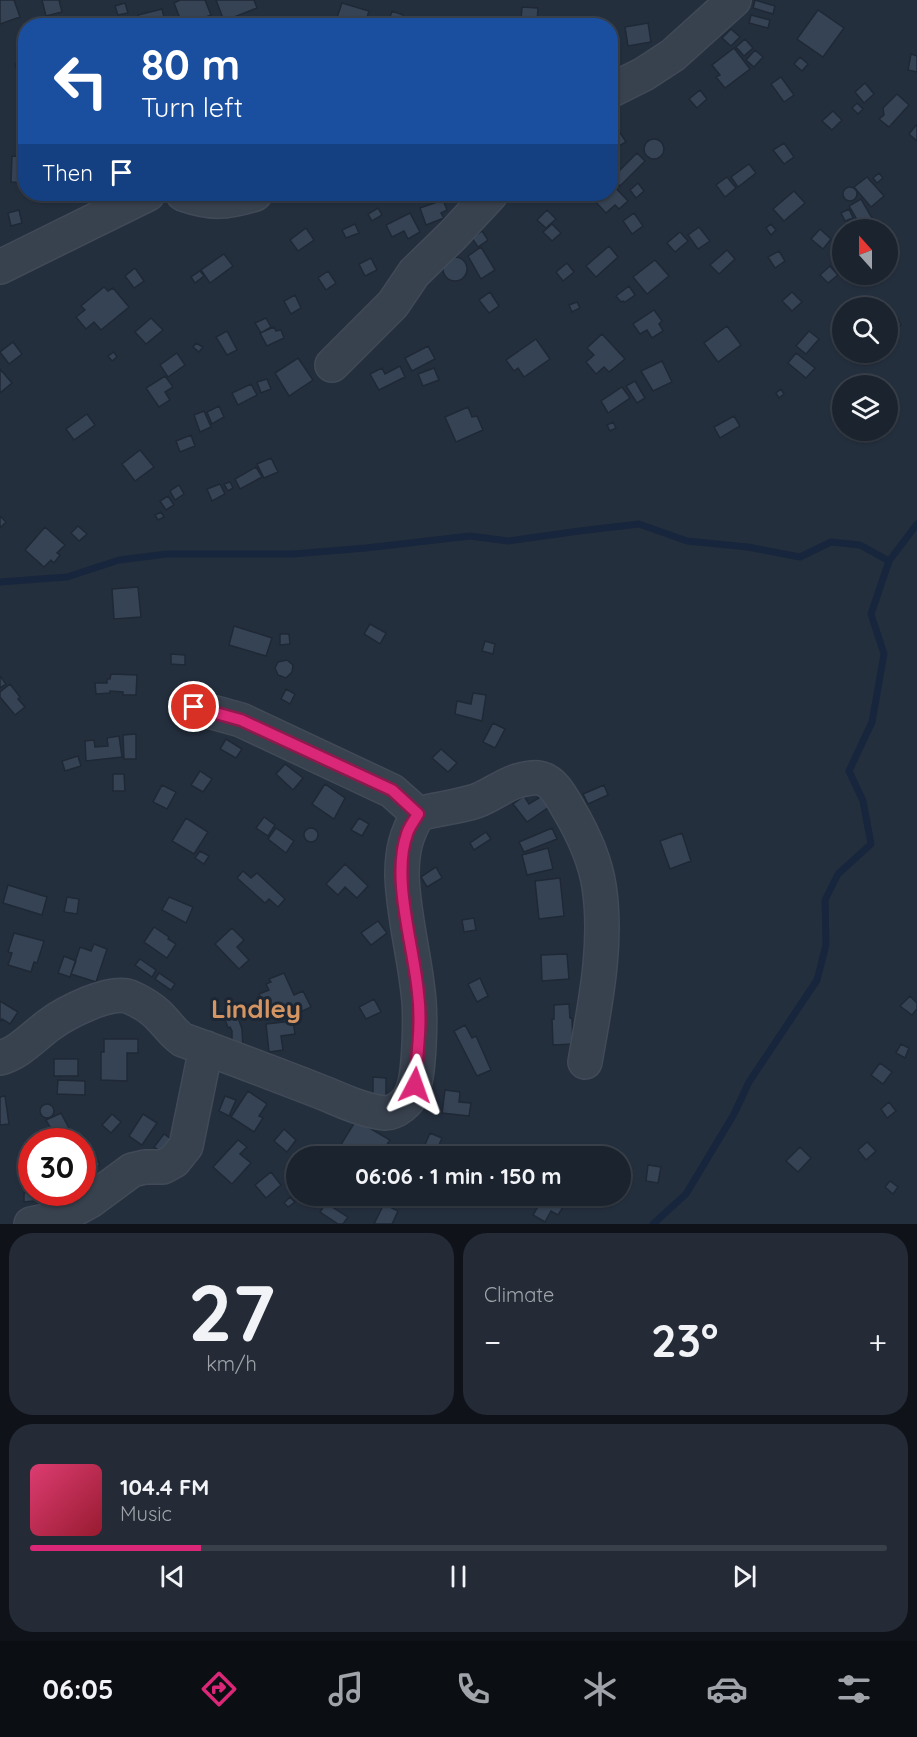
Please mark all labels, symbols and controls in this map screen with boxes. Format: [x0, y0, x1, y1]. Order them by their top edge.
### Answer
text: 80 m [141, 38, 240, 91]
icon: left [42, 42, 120, 120]
text: Turn left [141, 90, 243, 124]
icon: arrive [105, 156, 138, 189]
text: Then [42, 159, 93, 187]
north arrow [832, 219, 898, 285]
map controls [832, 219, 898, 441]
button: search [832, 297, 898, 363]
button: layers [832, 375, 898, 441]
pin [168, 681, 219, 732]
icon: arrive [177, 690, 210, 723]
district label: Lindley [211, 992, 301, 1025]
position arrow [383, 1053, 447, 1117]
speed limit sign: 30 [18, 1128, 96, 1206]
text: 06:06 · 1 min · 150 m [355, 1162, 562, 1190]
text: 27 [188, 1263, 275, 1361]
text: Climate [484, 1282, 554, 1307]
text: 23° [651, 1312, 719, 1368]
text: − [484, 1321, 501, 1362]
text: + [868, 1321, 887, 1362]
text: km/h [206, 1351, 257, 1376]
text: 104.4 FM [120, 1473, 209, 1501]
text: Music [120, 1501, 172, 1526]
icon: previous [156, 1560, 189, 1593]
icon: pause [442, 1560, 475, 1593]
icon: next [728, 1560, 761, 1593]
icon: directions [198, 1668, 240, 1710]
icon: music [325, 1668, 367, 1710]
icon: phone [452, 1668, 494, 1710]
icon: climate [579, 1668, 621, 1710]
icon: car [706, 1668, 748, 1710]
icon: filters [833, 1668, 875, 1710]
text: 06:05 [42, 1672, 113, 1706]

